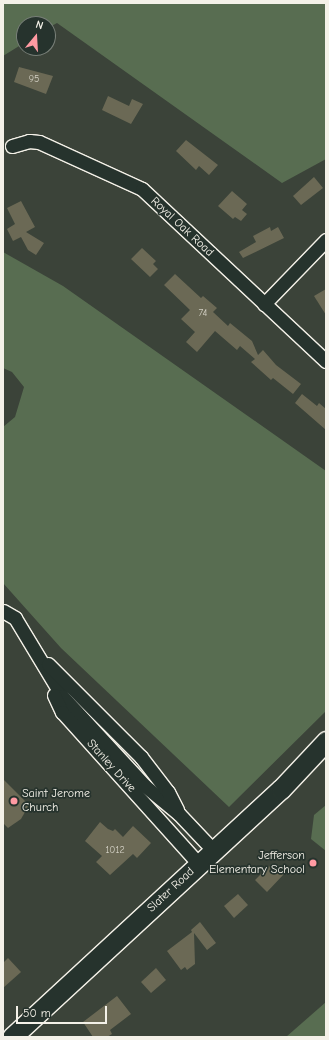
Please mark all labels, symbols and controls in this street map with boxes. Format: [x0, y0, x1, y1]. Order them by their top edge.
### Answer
north arrow [16, 16, 56, 56]
text: N [34, 18, 45, 32]
house number: 95 [29, 74, 39, 86]
street label: Royal Oak Road [147, 194, 217, 260]
house number: 74 [199, 308, 207, 320]
street label: Stanley Drive [83, 737, 139, 795]
place label: Saint Jerome Church [22, 787, 90, 815]
marker: Saint Jerome Church [9, 796, 19, 806]
house number: 1012 [105, 845, 125, 857]
place label: Jefferson Elementary School [209, 849, 305, 877]
marker: Jefferson Elementary School [308, 858, 318, 868]
street label: Slater Road [144, 865, 198, 915]
scale bar [18, 998, 109, 1024]
text: 50 m [23, 1006, 51, 1020]

